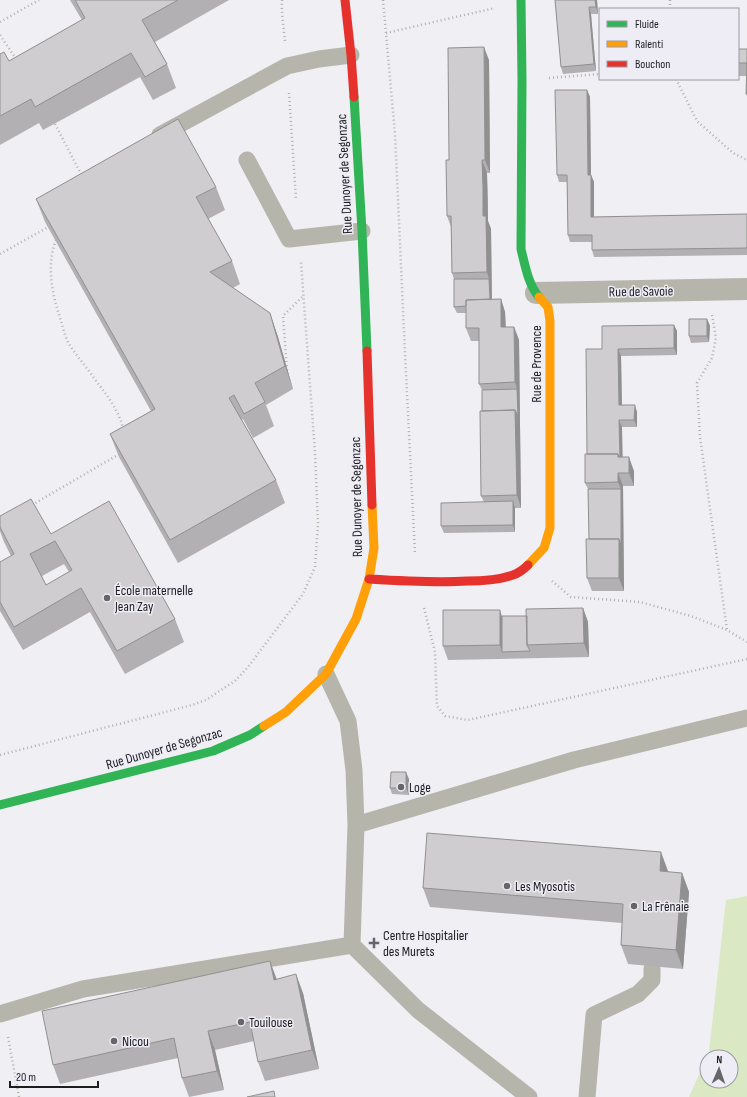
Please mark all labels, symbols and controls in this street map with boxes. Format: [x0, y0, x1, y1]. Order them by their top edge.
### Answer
legend [599, 8, 739, 80]
text: Fluide [635, 17, 659, 32]
text: Ralenti [635, 37, 663, 52]
text: Bouchon [635, 57, 670, 72]
street label: Rue Dunoyer de Segonzac [333, 113, 356, 235]
street label: Rue de Savoie [609, 282, 673, 301]
street label: Rue de Provence [528, 325, 545, 403]
street label: Rue Dunoyer de Segonzac [347, 437, 366, 557]
place label: École maternelle Jean Zay [114, 582, 193, 615]
marker: École maternelle Jean Zay [102, 593, 112, 603]
street label: Rue Dunoyer de Segonzac [104, 724, 224, 773]
place label: Loge [409, 779, 431, 796]
marker: Loge [396, 782, 406, 792]
place label: Les Myosotis [515, 878, 575, 895]
marker: Les Myosotis [502, 881, 512, 891]
place label: La Frênaie [642, 898, 689, 915]
marker: La Frênaie [629, 901, 639, 911]
place label: Centre Hospitalier des Murets [383, 927, 468, 960]
marker: Centre Hospitalier des Murets [368, 937, 380, 949]
place label: Touilouse [249, 1014, 293, 1031]
marker: Touilouse [236, 1017, 246, 1027]
place label: Nicou [122, 1033, 149, 1050]
marker: Nicou [109, 1036, 119, 1046]
north arrow [699, 1049, 739, 1089]
text: N [716, 1053, 723, 1066]
scale bar [10, 1063, 98, 1089]
text: 20 m [16, 1070, 36, 1085]

